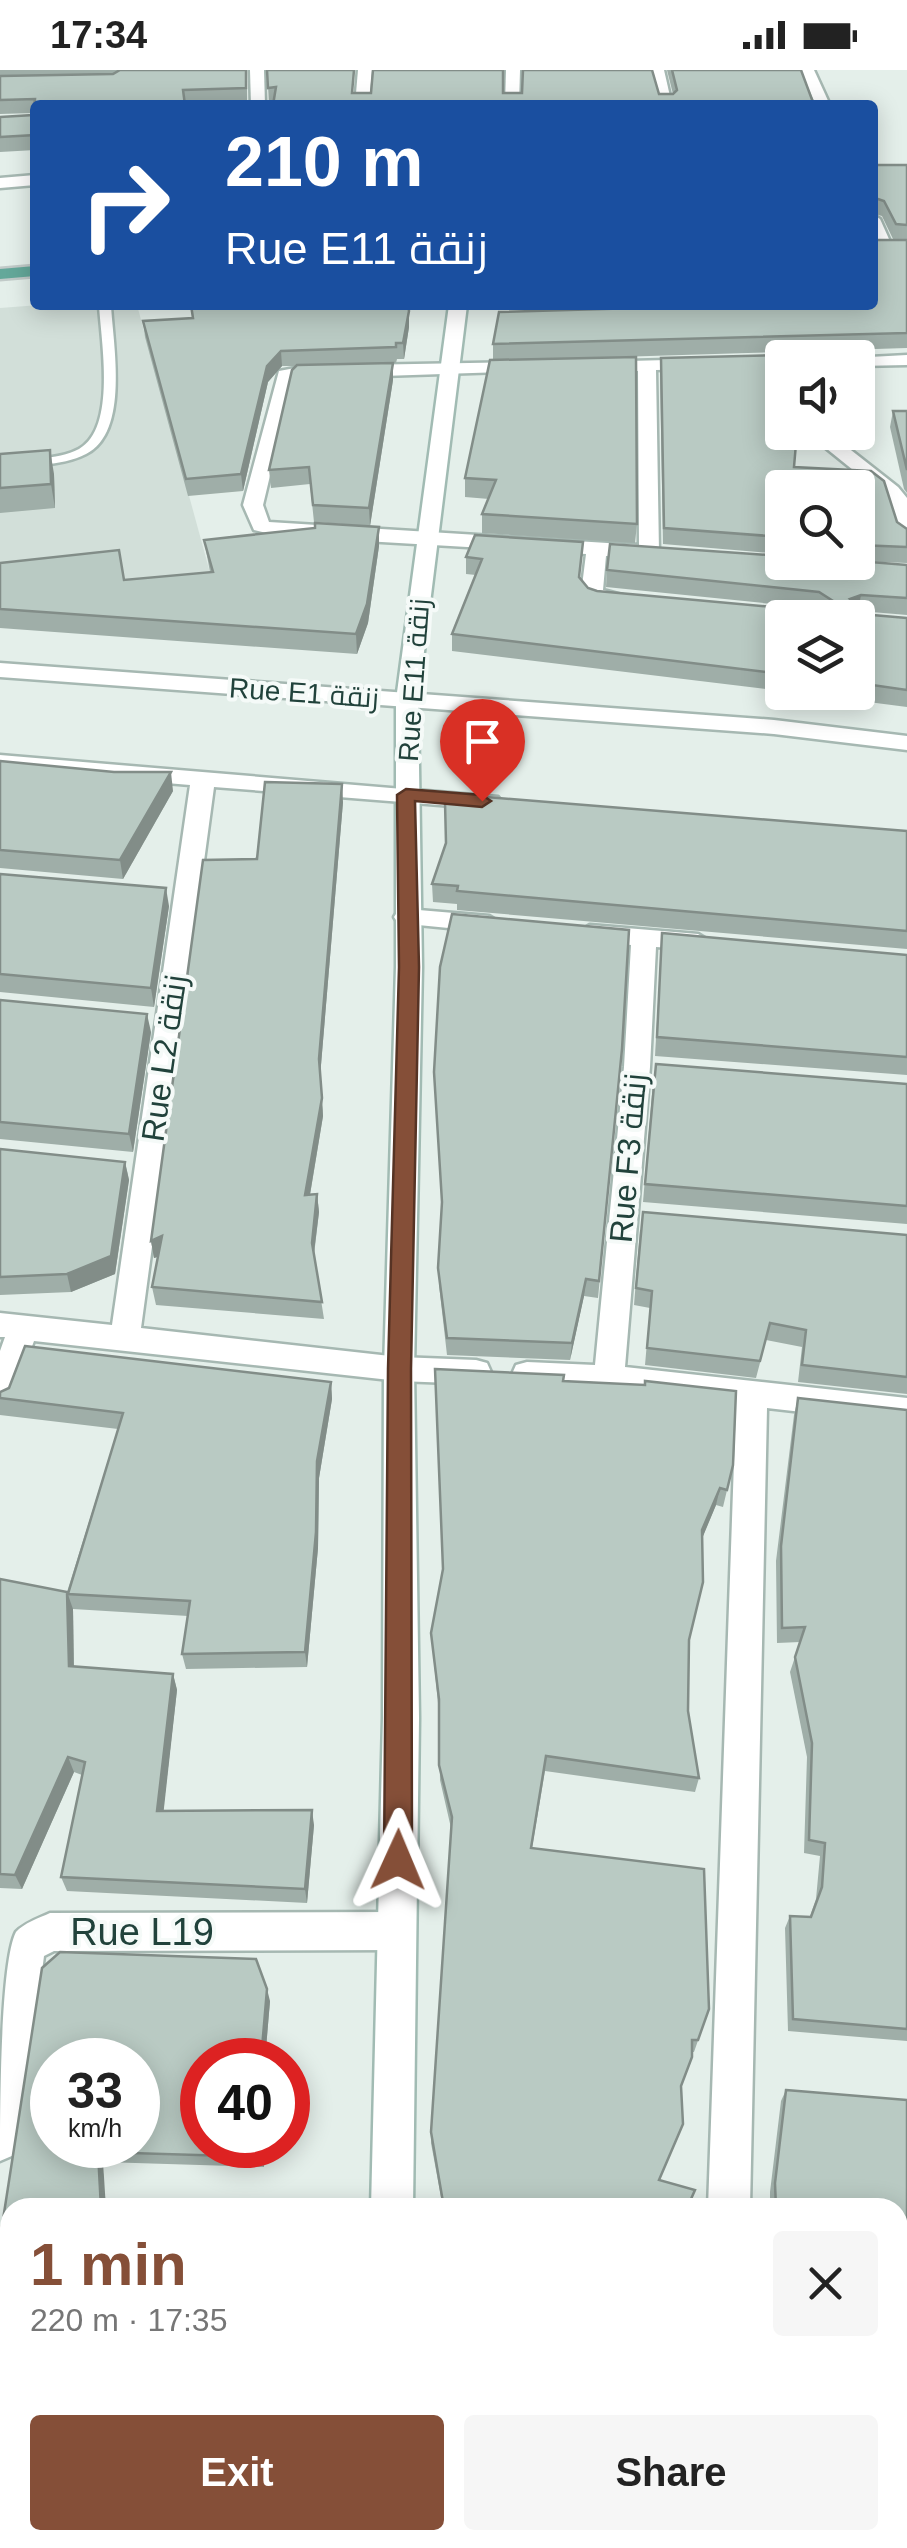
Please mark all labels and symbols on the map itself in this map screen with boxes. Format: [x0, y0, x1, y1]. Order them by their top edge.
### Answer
street label: Rue E11 زنقة [393, 597, 435, 763]
street label: Rue E1 زنقة [228, 672, 380, 714]
pin [440, 699, 525, 802]
street label: Rue L2 زنقة [134, 972, 194, 1144]
street label: Rue F3 زنقة [603, 1072, 653, 1244]
position arrow [346, 1808, 450, 1912]
street label: Rue L19 [70, 1911, 214, 1953]
speed limit sign: 40 [180, 2038, 310, 2168]

